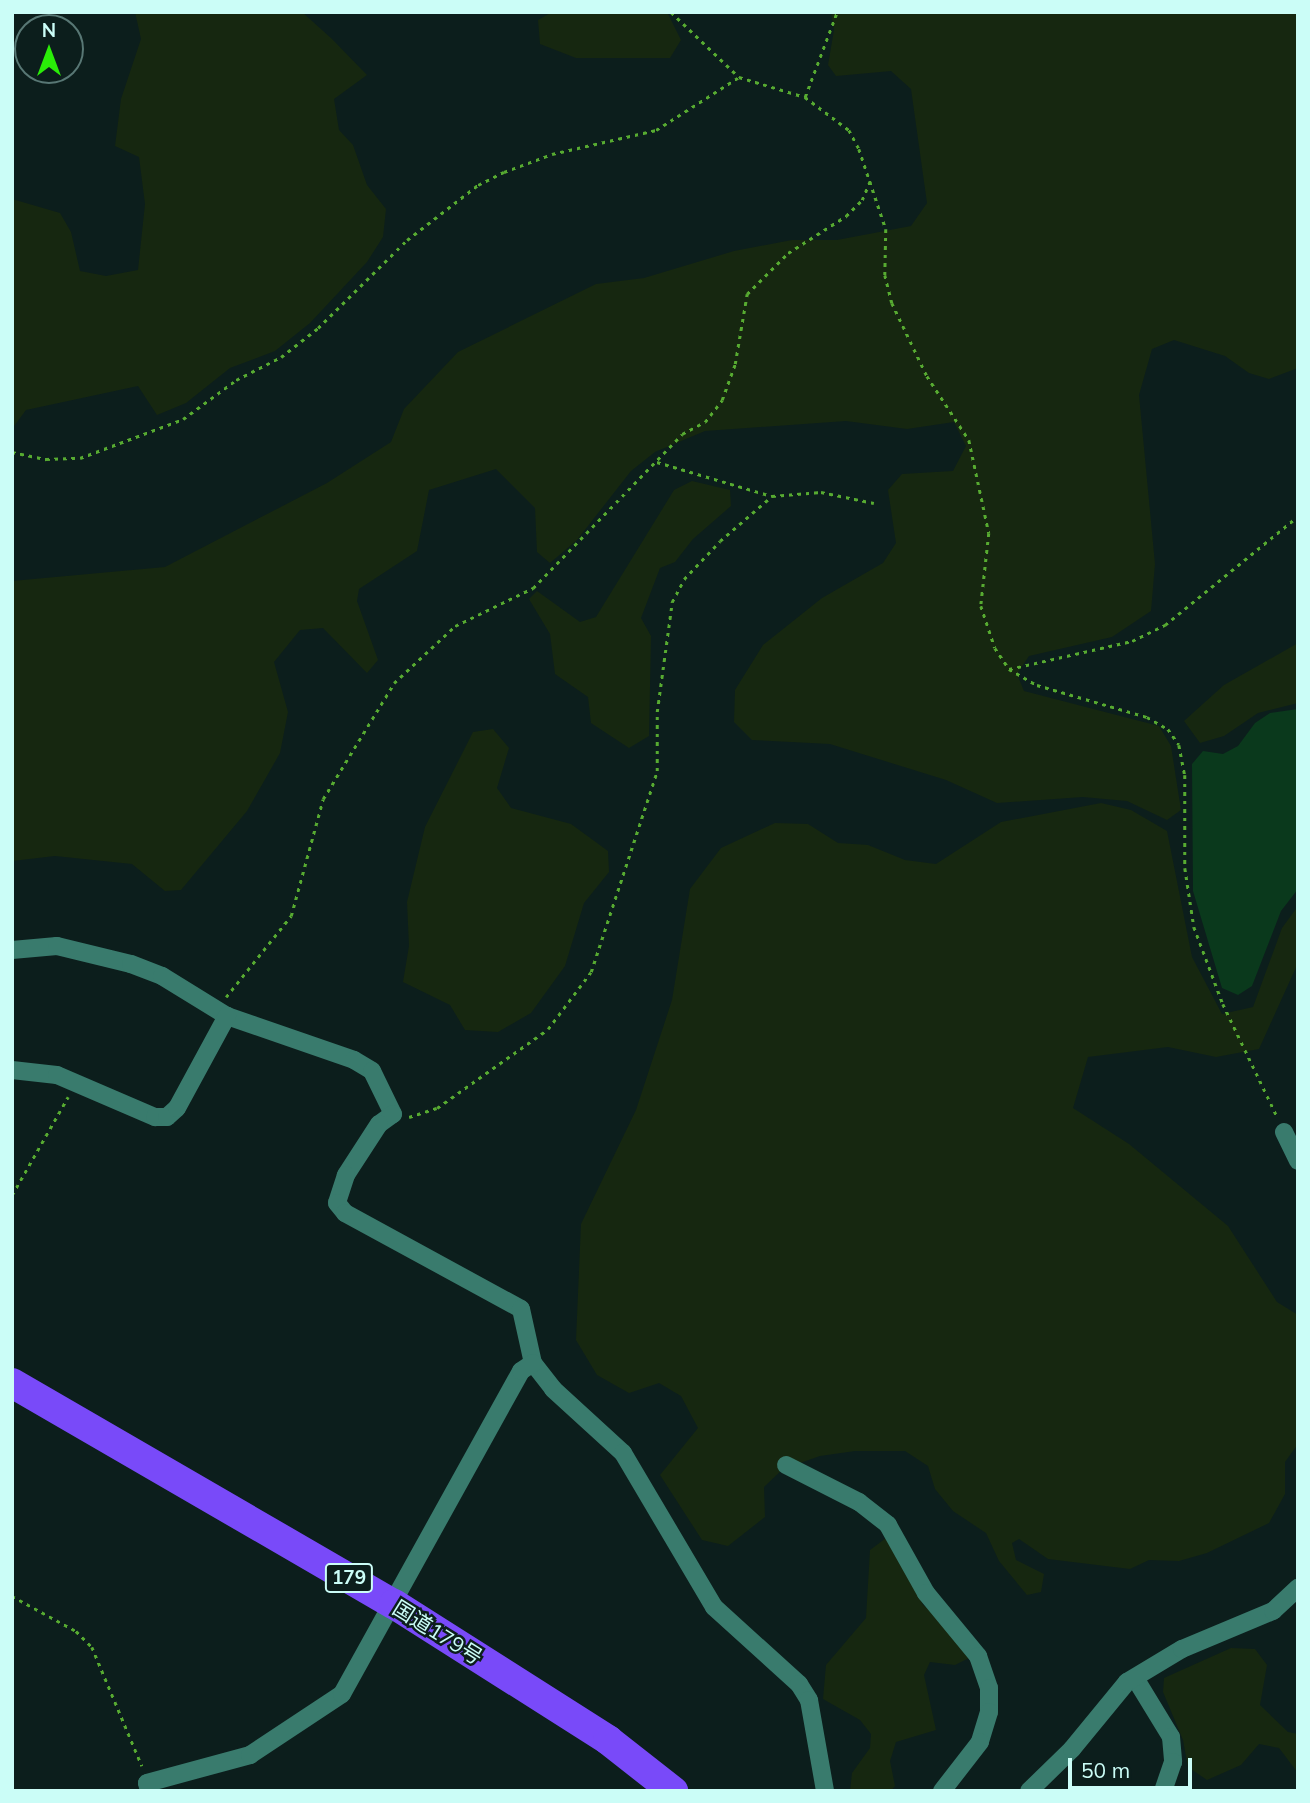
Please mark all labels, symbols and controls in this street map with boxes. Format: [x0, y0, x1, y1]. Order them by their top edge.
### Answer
north arrow [14, 14, 84, 84]
text: N [42, 18, 56, 42]
road number: 179 [324, 1562, 374, 1594]
street label: 国道179号 [389, 1595, 487, 1669]
scale bar [1072, 1744, 1196, 1788]
text: 50 m [1081, 1757, 1130, 1783]

